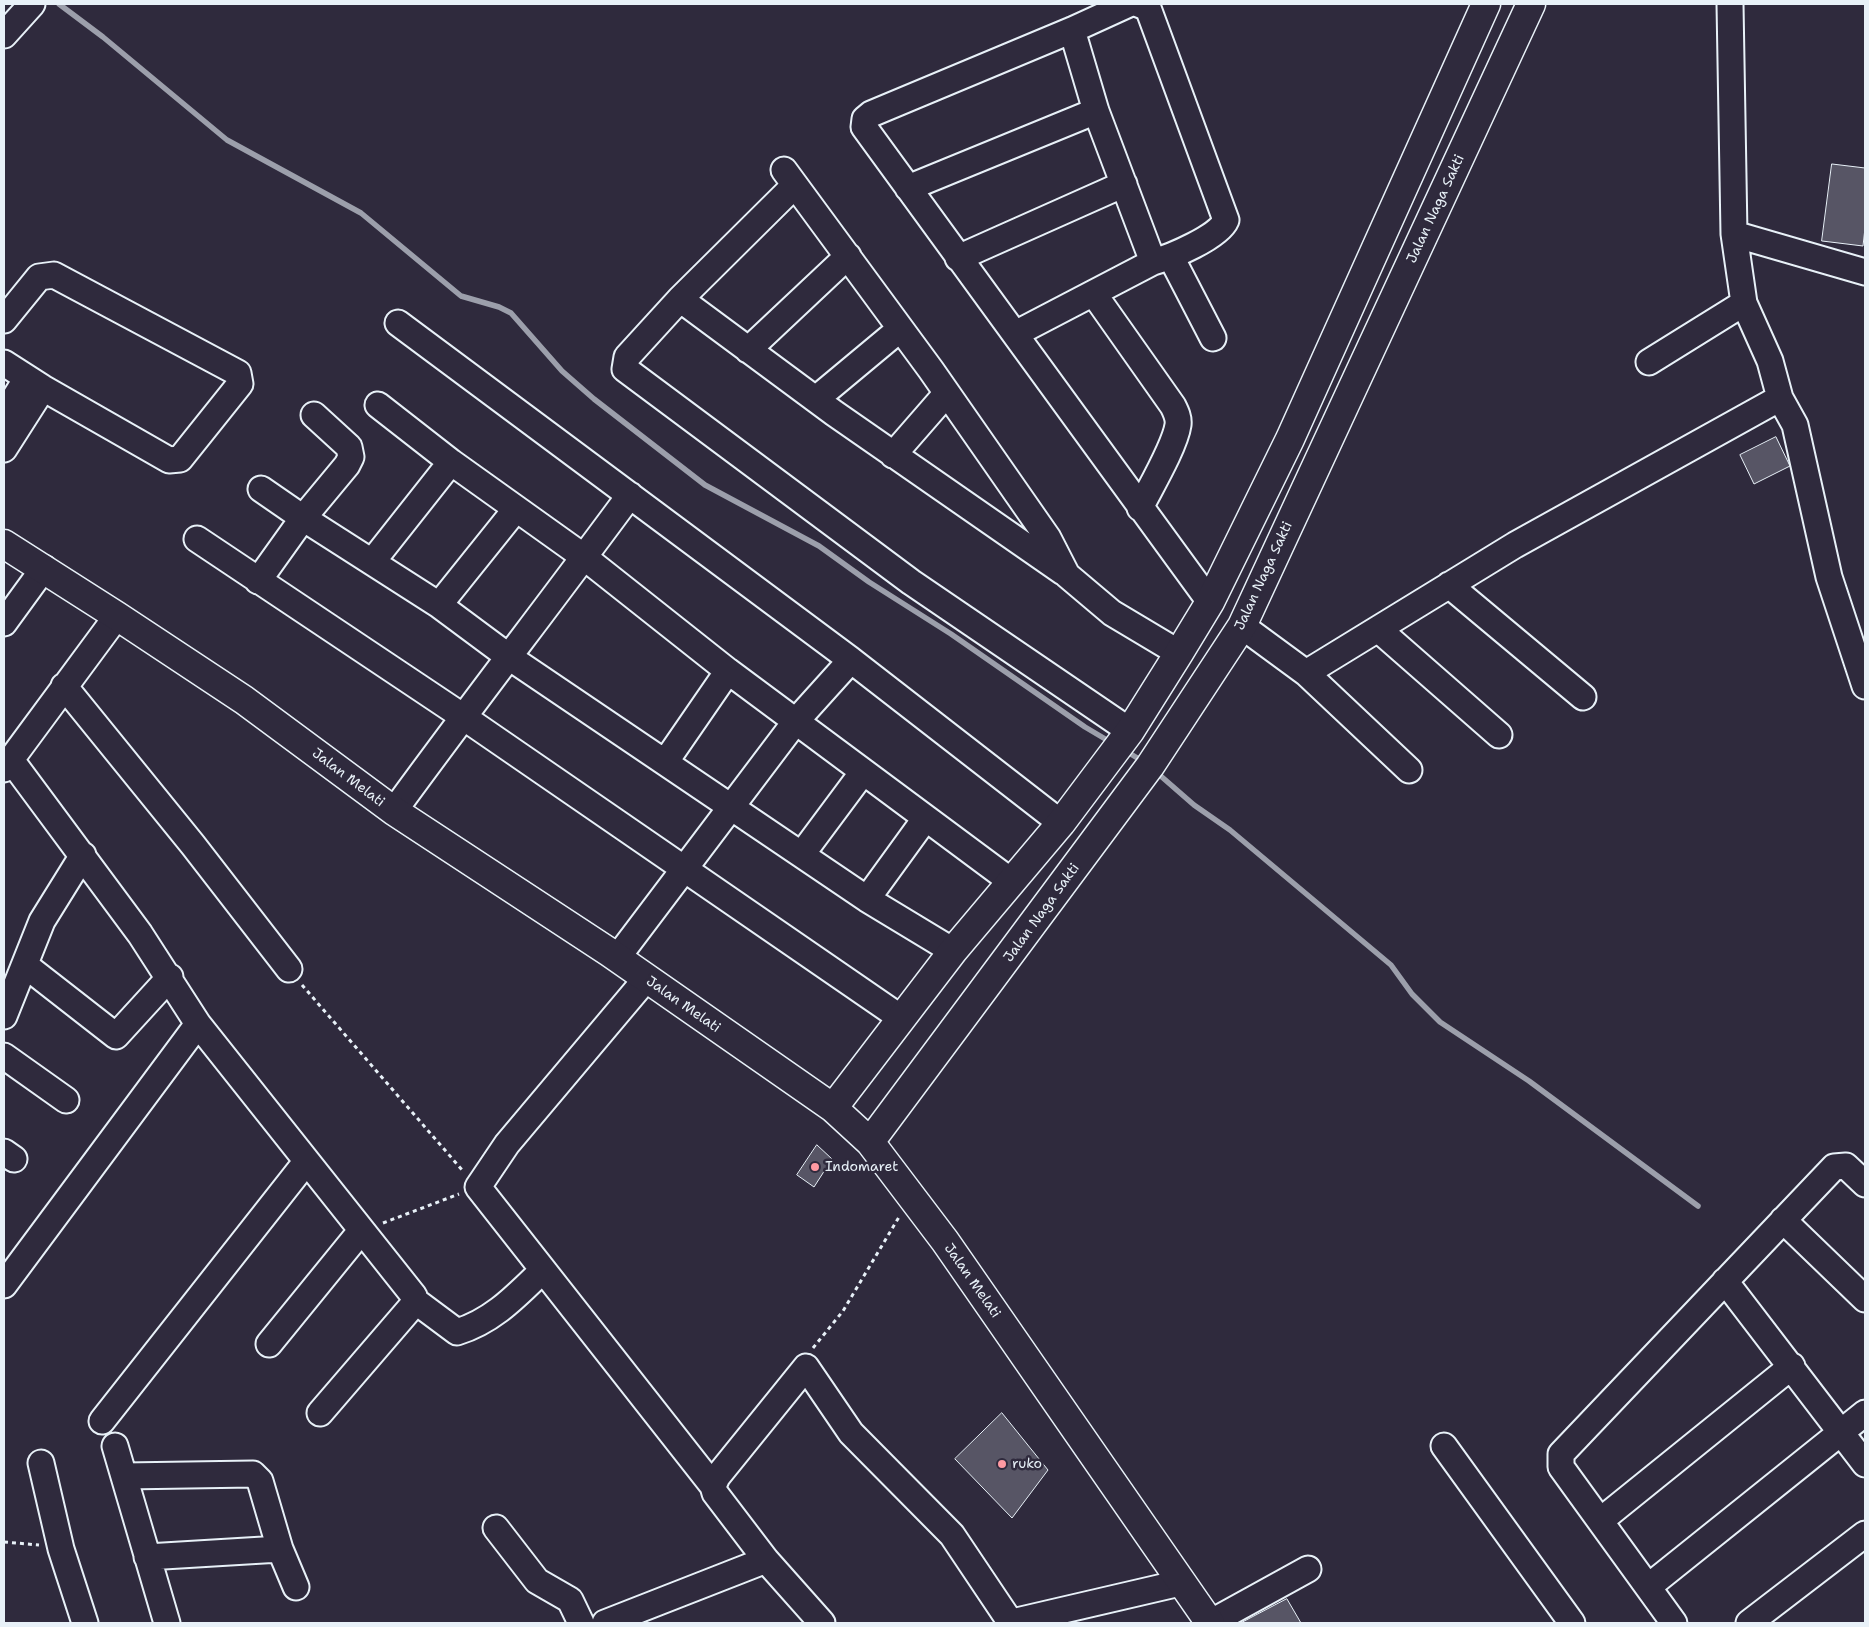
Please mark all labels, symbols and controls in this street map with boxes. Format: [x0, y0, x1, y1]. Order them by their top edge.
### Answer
street label: Jalan Naga Sakti [1403, 152, 1469, 266]
street label: Jalan Naga Sakti [1231, 519, 1297, 633]
street label: Jalan Melati [308, 745, 388, 811]
street label: Jalan Naga Sakti [1001, 860, 1083, 966]
street label: Jalan Melati [643, 973, 723, 1037]
place label: Indomaret [825, 1159, 898, 1175]
marker: Indomaret [809, 1161, 821, 1173]
street label: Jalan Melati [940, 1241, 1004, 1321]
place label: ruko [1012, 1456, 1042, 1472]
marker: ruko [996, 1458, 1008, 1470]

